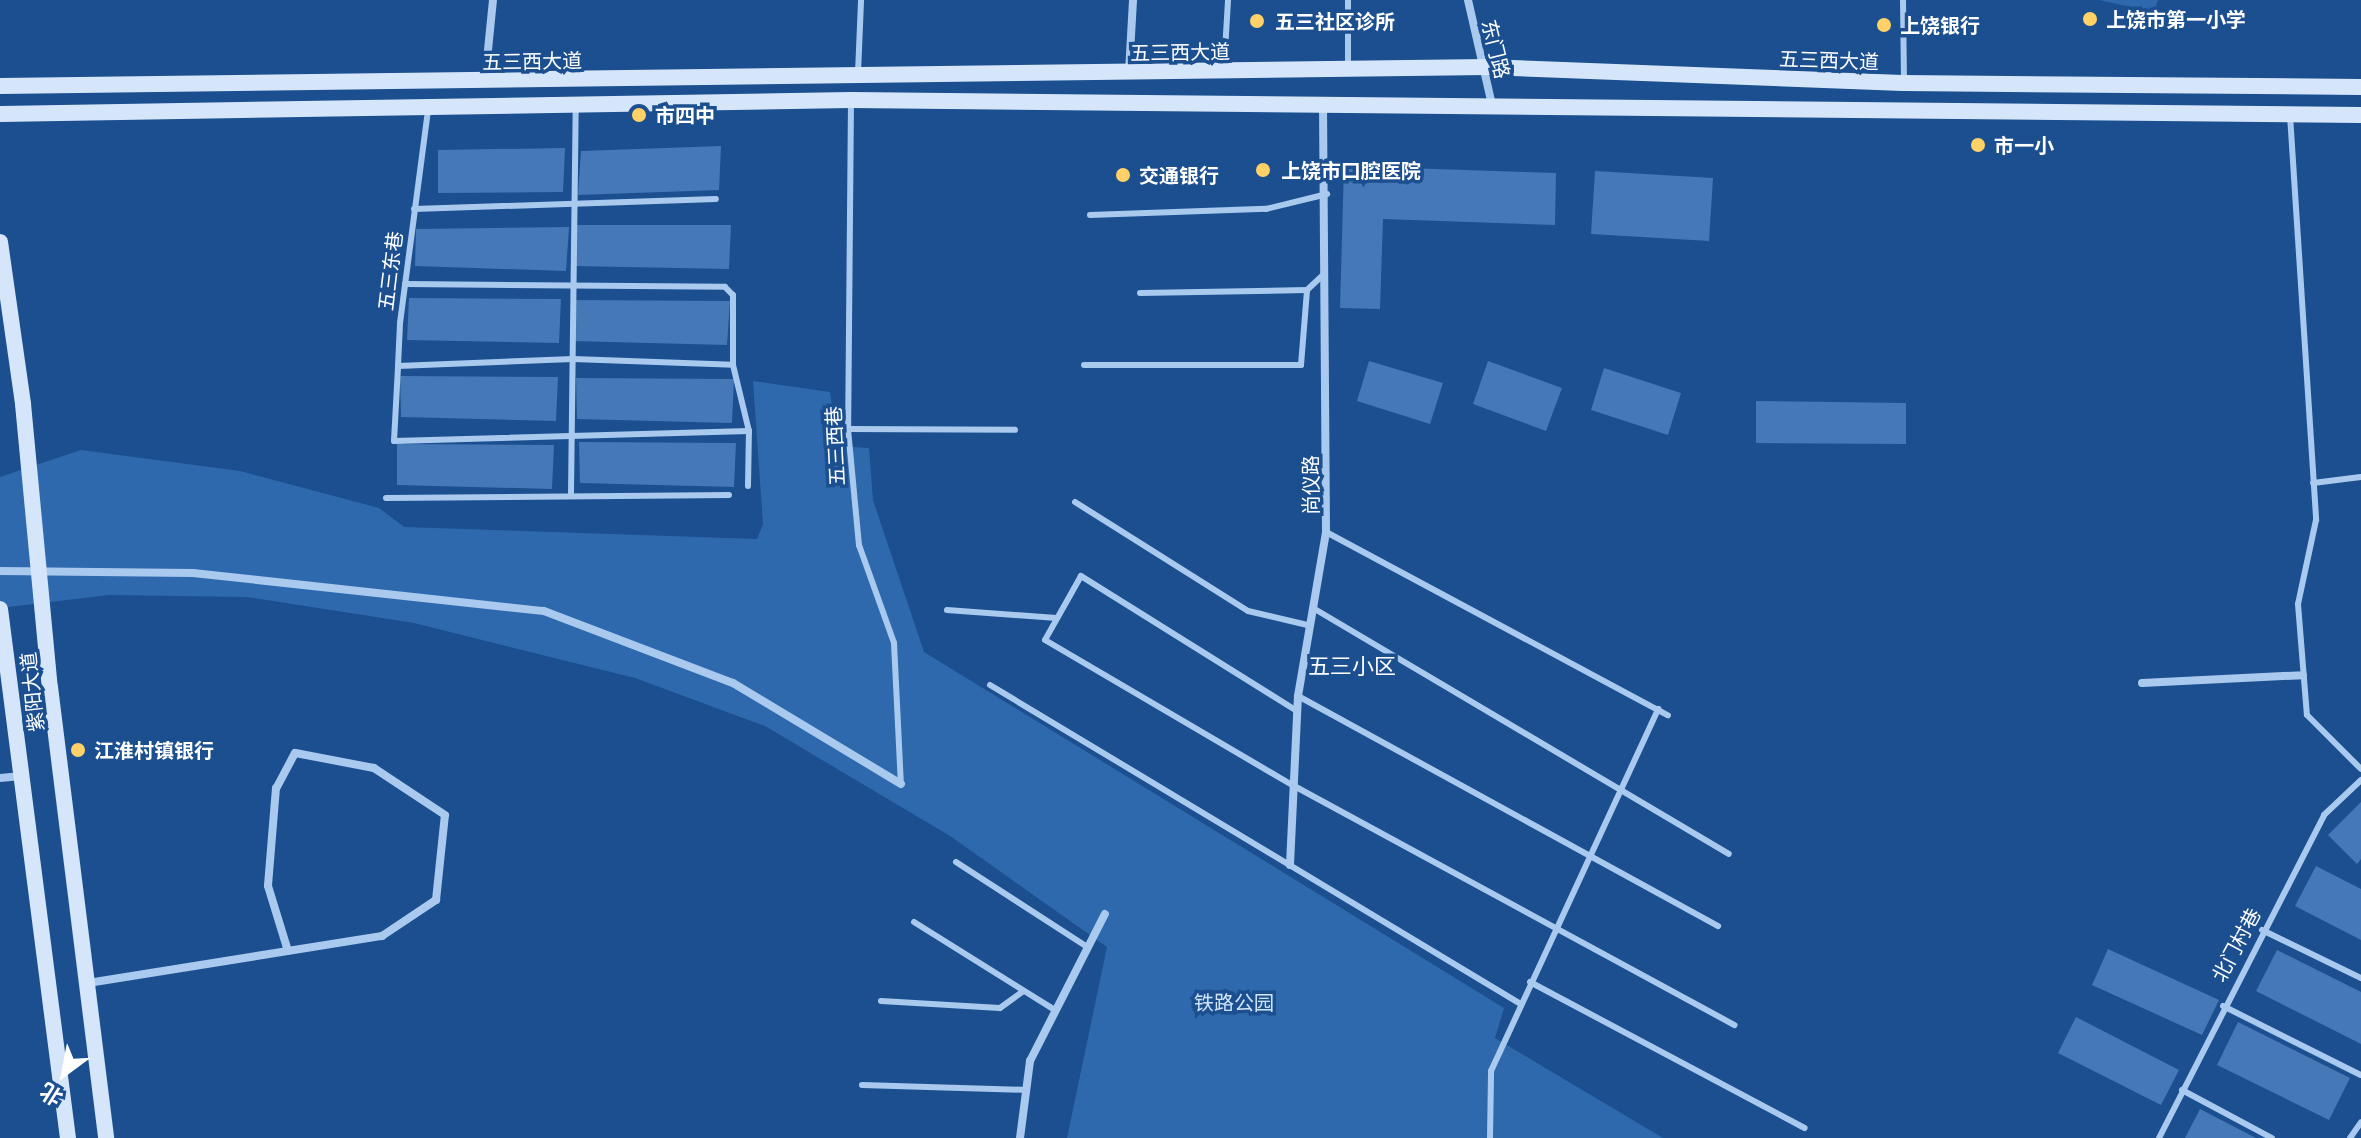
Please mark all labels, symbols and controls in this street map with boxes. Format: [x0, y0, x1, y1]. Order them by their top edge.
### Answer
place label: 上饶市第一小学 [2106, 7, 2246, 31]
place label: 五三社区诊所 [1275, 9, 1395, 33]
marker: 五三社区诊所 [1246, 10, 1268, 32]
marker: 上饶市第一小学 [2081, 10, 2099, 28]
place label: 上饶银行 [1900, 13, 1980, 37]
marker: 上饶银行 [1875, 16, 1893, 34]
street label: 东门路 [1477, 17, 1515, 81]
street label: 五三西大道 [1130, 39, 1230, 65]
street label: 五三西大道 [1779, 46, 1879, 74]
street label: 五三西大道 [482, 48, 582, 74]
place label: 市四中 [655, 103, 715, 127]
marker: 市四中 [630, 106, 648, 124]
place label: 市一小 [1994, 133, 2054, 157]
marker: 市一小 [1969, 136, 1987, 154]
place label: 上饶市口腔医院 [1281, 158, 1421, 182]
marker: 上饶市口腔医院 [1252, 159, 1274, 181]
place label: 交通银行 [1139, 163, 1219, 187]
marker: 交通银行 [1114, 166, 1132, 184]
street label: 五三东巷 [373, 230, 407, 312]
street label: 五三西巷 [821, 405, 849, 487]
street label: 尚仪路 [1298, 455, 1322, 515]
street label: 紫阳大道 [16, 651, 48, 733]
district label: 五三小区 [1308, 654, 1396, 680]
place label: 江淮村镇银行 [94, 738, 214, 762]
marker: 江淮村镇银行 [69, 741, 87, 759]
street label: 北门村巷 [2207, 904, 2265, 986]
park label: 铁路公园 [1194, 990, 1274, 1014]
north arrow [24, 1034, 104, 1114]
text: 北 [35, 1077, 68, 1112]

